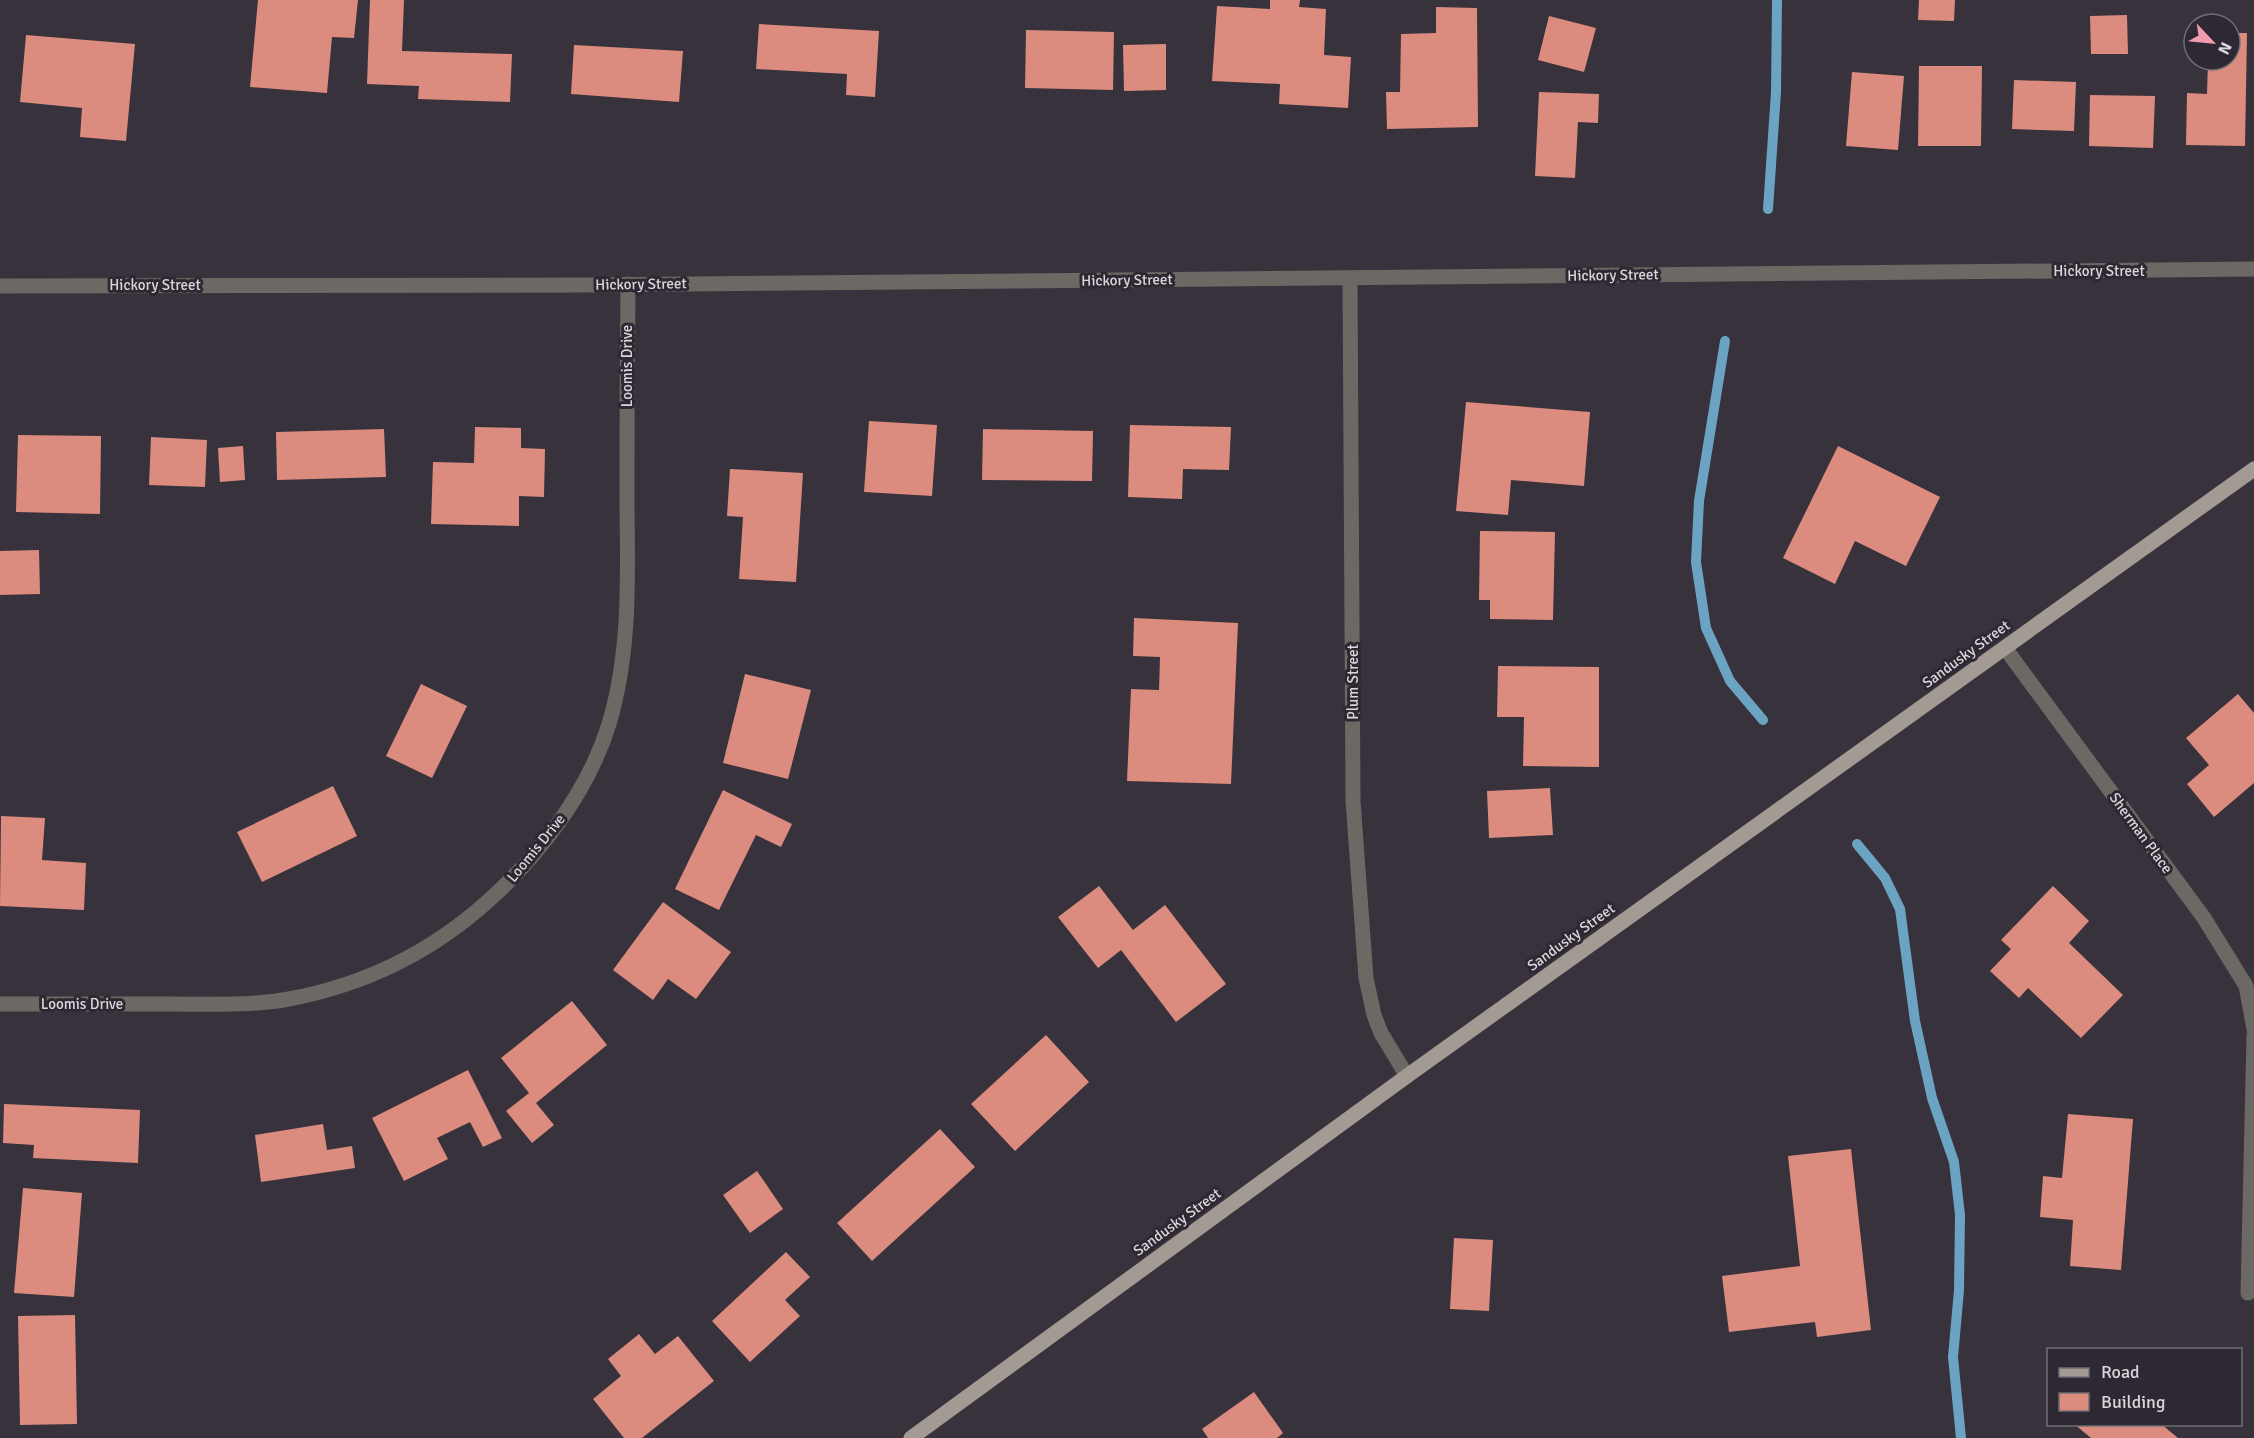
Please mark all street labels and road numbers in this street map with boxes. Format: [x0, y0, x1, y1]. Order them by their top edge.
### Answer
street label: Hickory Street [2053, 262, 2145, 280]
street label: Hickory Street [1567, 265, 1659, 285]
street label: Hickory Street [1081, 270, 1173, 290]
street label: Hickory Street [595, 274, 687, 294]
street label: Hickory Street [109, 276, 201, 294]
street label: Loomis Drive [618, 325, 636, 407]
street label: Sandusky Street [1919, 616, 2013, 692]
street label: Plum Street [1344, 644, 1362, 720]
street label: Sherman Place [2106, 789, 2176, 877]
street label: Loomis Drive [503, 810, 569, 886]
street label: Sandusky Street [1524, 899, 1618, 975]
street label: Loomis Drive [41, 995, 123, 1013]
street label: Sandusky Street [1130, 1184, 1224, 1260]

